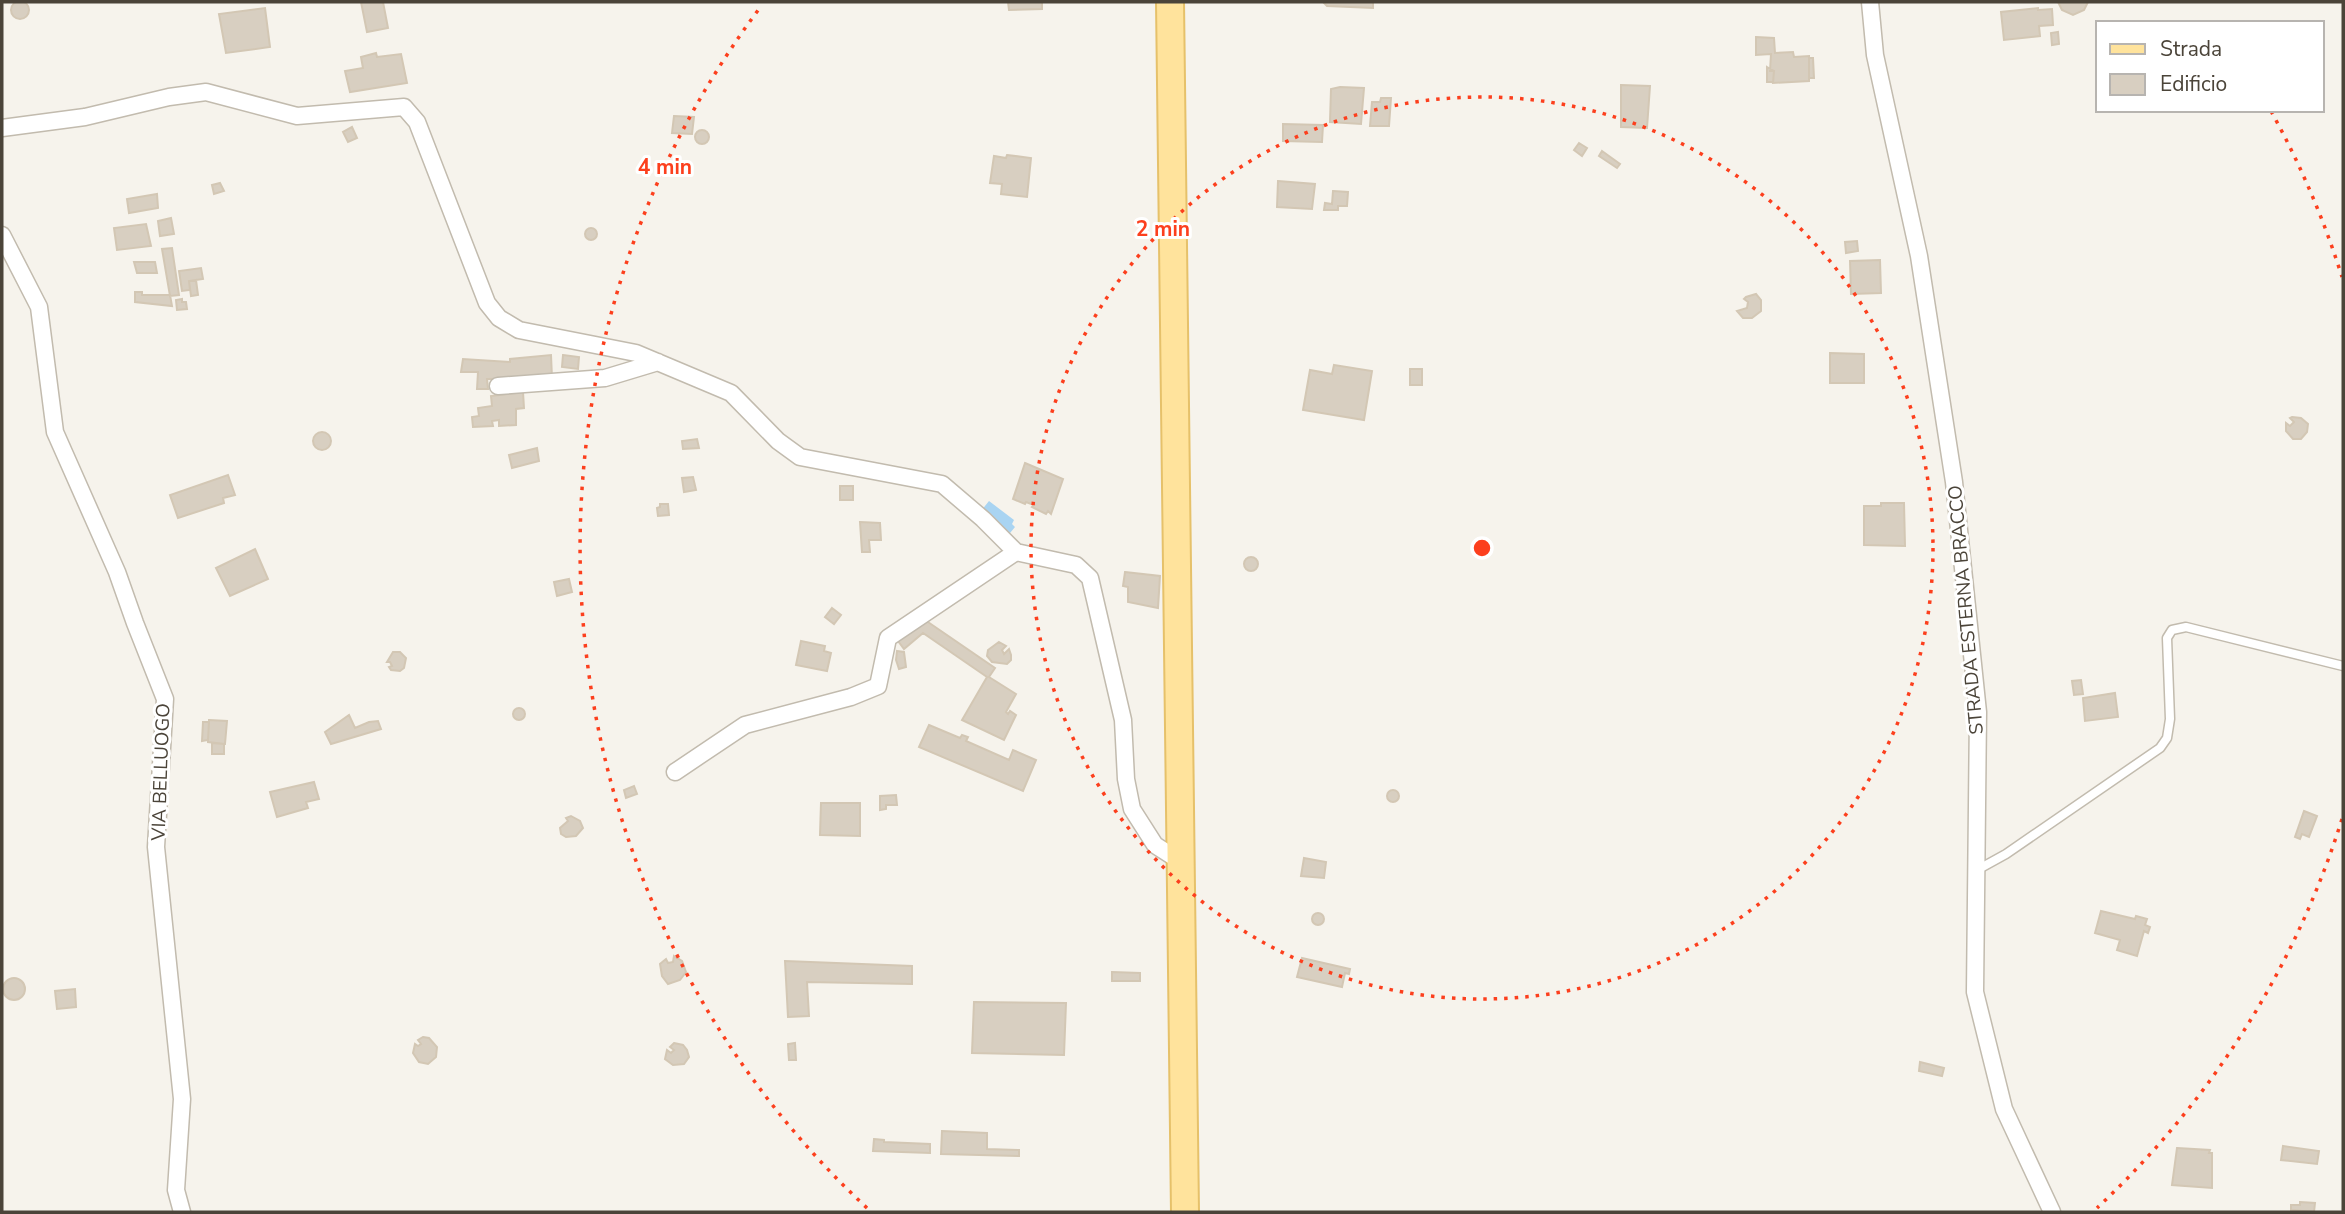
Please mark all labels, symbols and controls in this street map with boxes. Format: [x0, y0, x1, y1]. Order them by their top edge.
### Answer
legend [2096, 21, 2324, 112]
text: Strada [2160, 35, 2222, 63]
text: Edificio [2160, 70, 2227, 98]
text: 4 min [638, 153, 692, 181]
text: 2 min [1136, 215, 1190, 243]
street label: STRADA ESTERNA BRACCO [1942, 484, 1990, 736]
centre of rings [1470, 536, 1494, 560]
street label: VIA BELLUOGO [146, 703, 176, 842]

